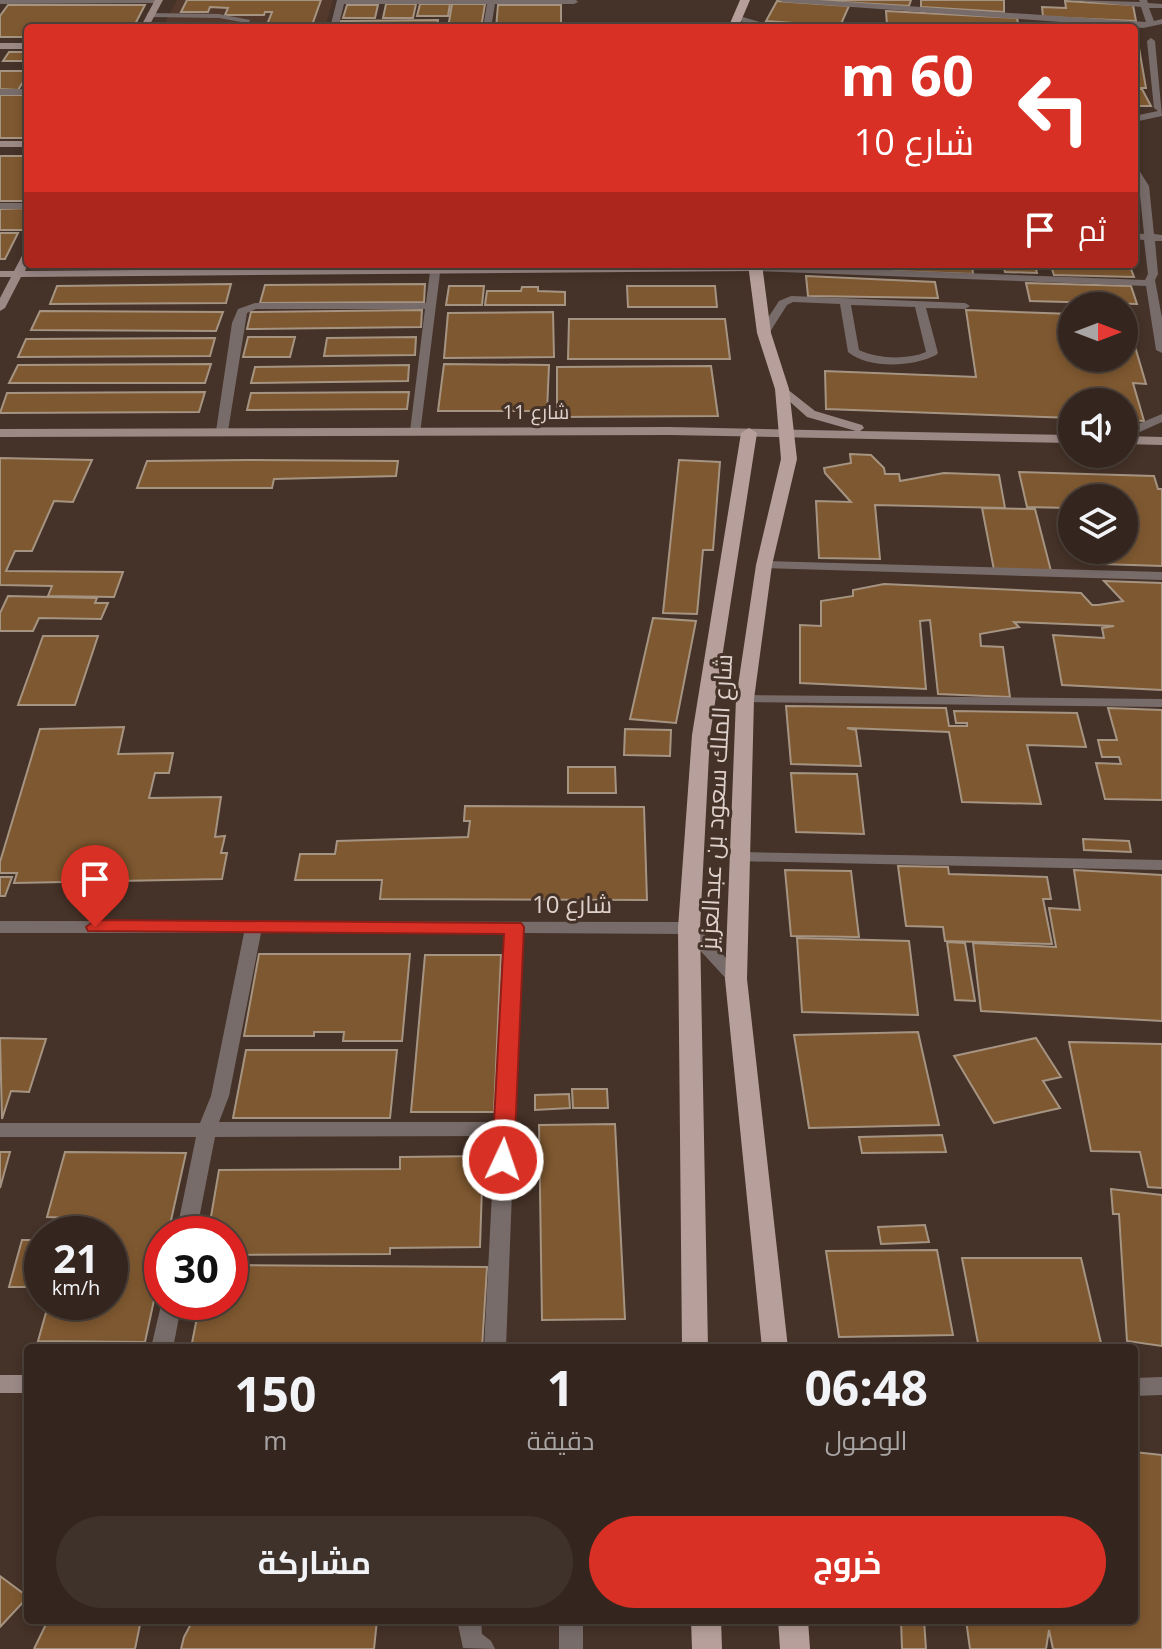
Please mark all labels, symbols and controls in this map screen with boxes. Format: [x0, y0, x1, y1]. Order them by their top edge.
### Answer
text: 60 m [840, 36, 974, 112]
icon: left [1002, 56, 1106, 160]
text: شارع 10 [854, 117, 974, 166]
icon: arrive [1018, 208, 1062, 252]
text: ثم [1078, 209, 1106, 250]
north arrow [1058, 292, 1138, 372]
map controls [1058, 292, 1138, 564]
button: sound [1058, 388, 1138, 468]
street label: شارع 11 [503, 398, 569, 426]
button: layers [1058, 484, 1138, 564]
street label: شارع الملك سعود بن عبدالعزيز [691, 653, 740, 953]
pin [61, 845, 129, 927]
icon: arrive [73, 857, 117, 901]
street label: شارع 10 [532, 887, 612, 921]
position arrow [461, 1118, 545, 1202]
speed limit sign: 30 [144, 1216, 248, 1320]
text: 21 [53, 1230, 99, 1285]
text: km/h [52, 1274, 100, 1301]
text: 1 [547, 1355, 574, 1420]
text: 06:48 [804, 1355, 928, 1420]
text: 150 [234, 1361, 317, 1426]
text: m [263, 1422, 287, 1458]
text: دقيقة [527, 1422, 594, 1458]
text: الوصول [825, 1422, 908, 1458]
button: مشاركة [56, 1516, 573, 1608]
button: خروج [589, 1516, 1106, 1608]

